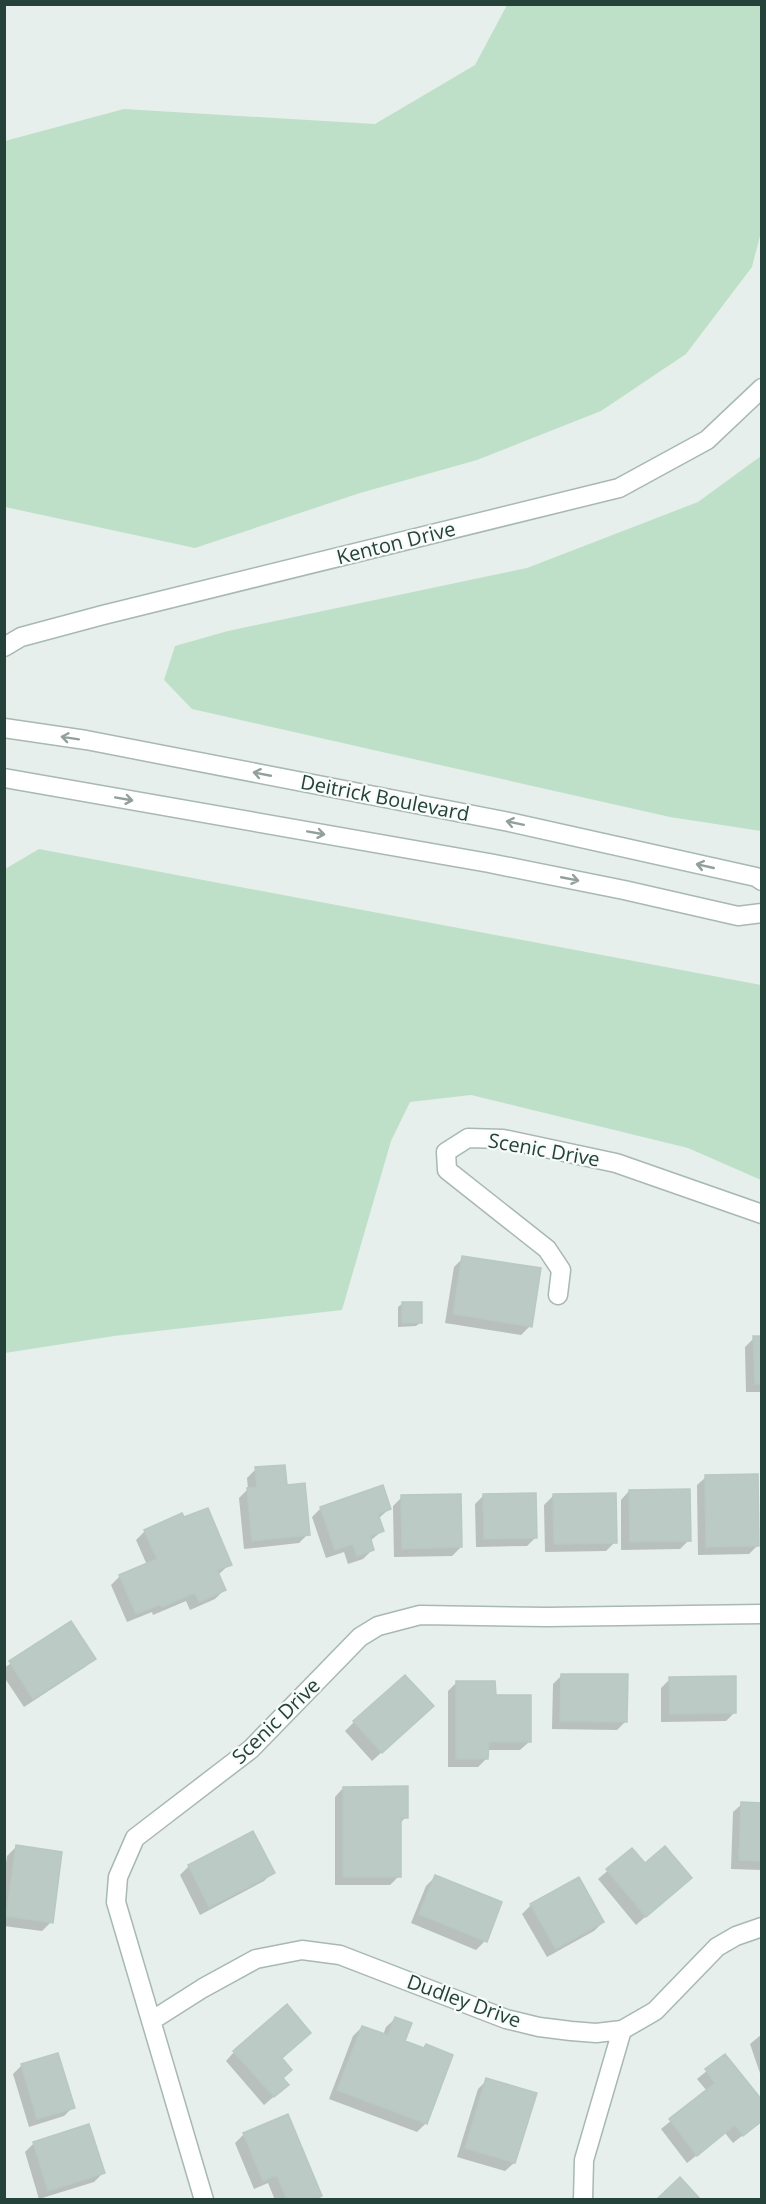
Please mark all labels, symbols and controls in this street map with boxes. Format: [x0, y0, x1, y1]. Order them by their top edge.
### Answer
street label: Kenton Drive [334, 515, 458, 570]
one-way arrow [61, 732, 81, 743]
one-way arrow [253, 768, 272, 779]
street label: Deitrick Boulevard [298, 768, 472, 827]
one-way arrow [114, 794, 134, 805]
one-way arrow [506, 817, 525, 828]
one-way arrow [306, 827, 326, 838]
one-way arrow [696, 860, 716, 871]
one-way arrow [560, 874, 579, 885]
street label: Scenic Drive [486, 1126, 602, 1173]
street label: Scenic Drive [226, 1672, 326, 1770]
street label: Dudley Drive [403, 1967, 525, 2034]

